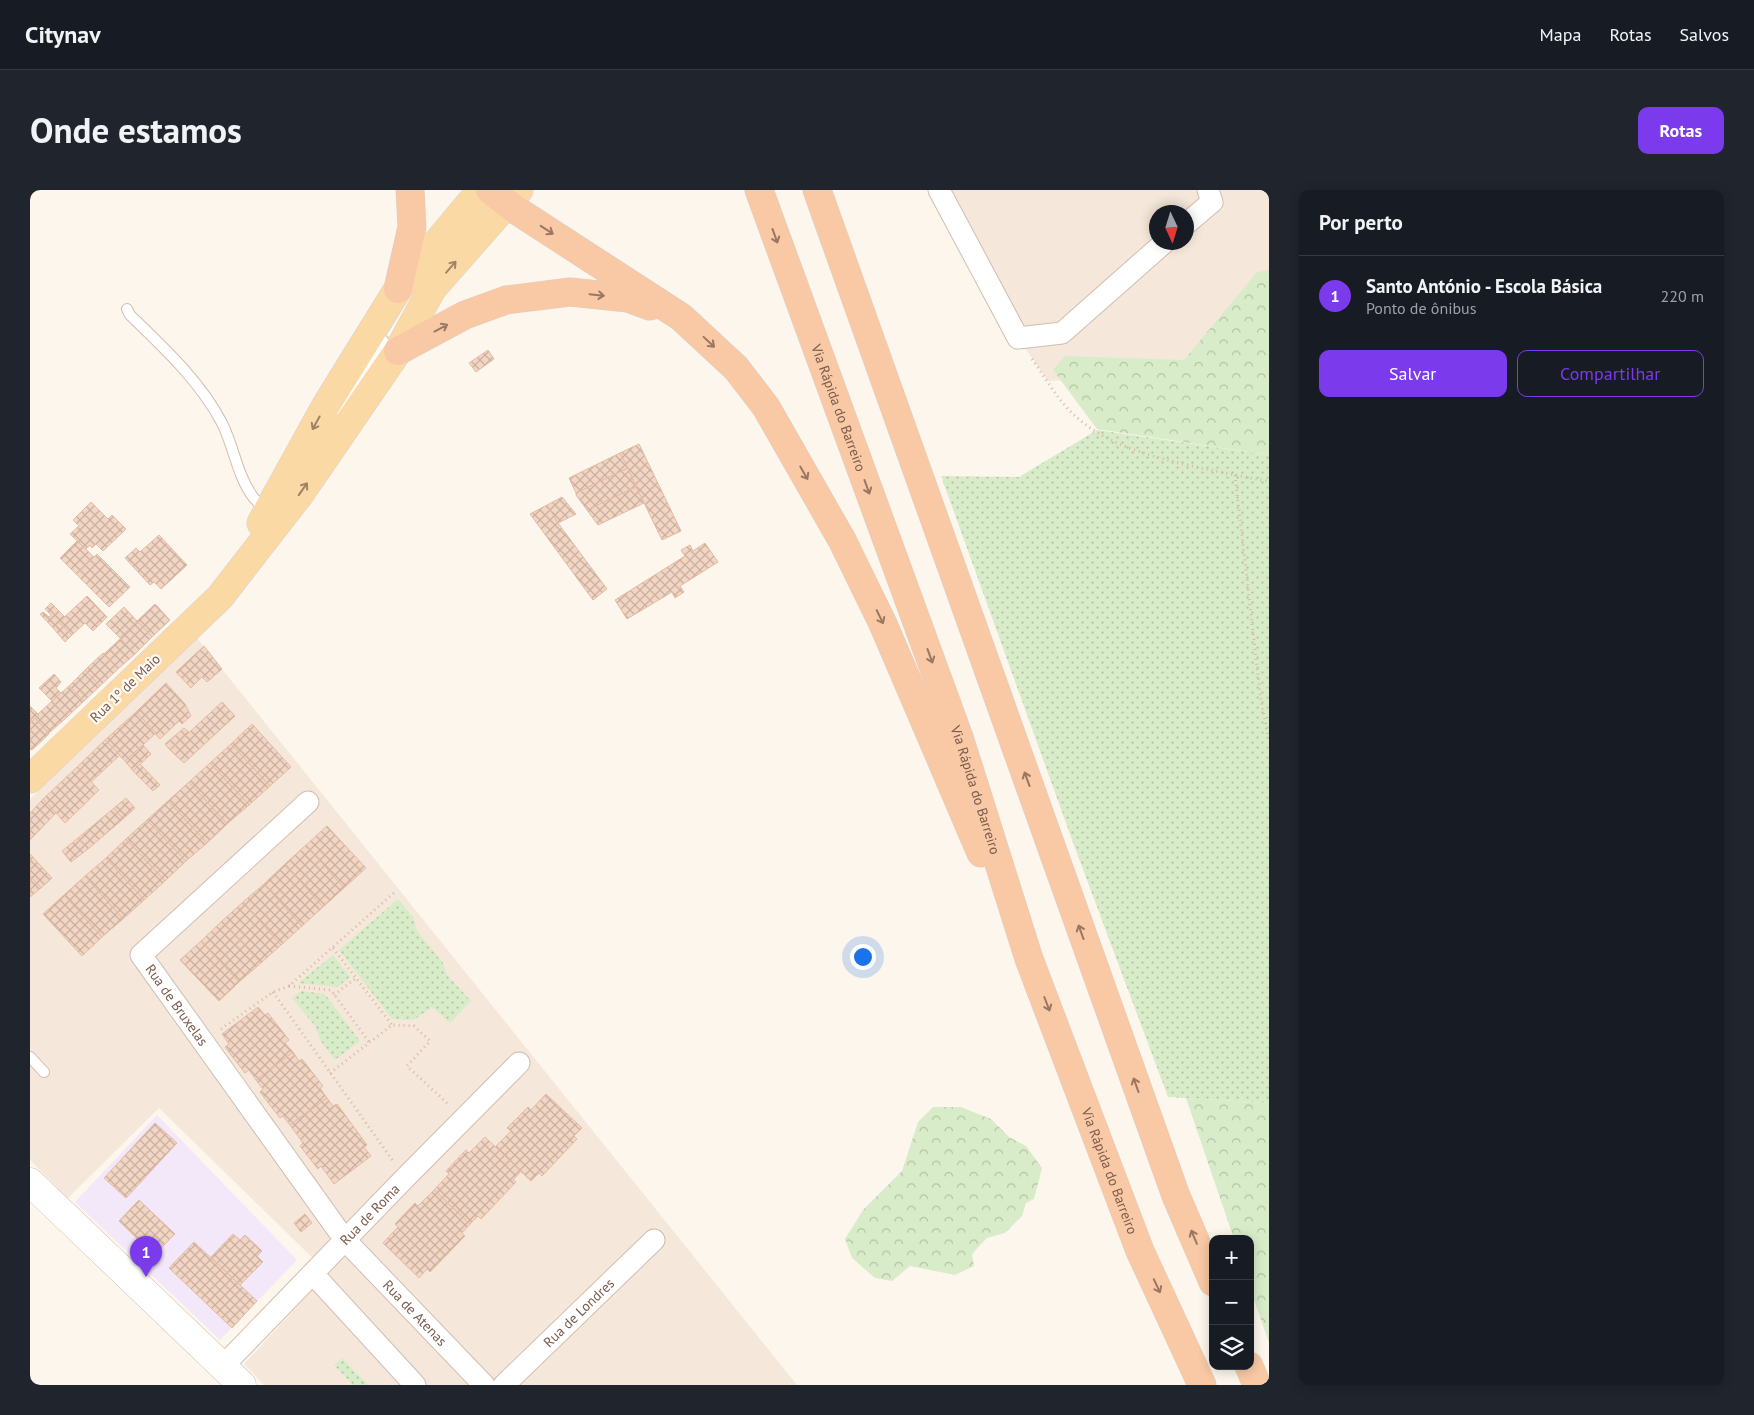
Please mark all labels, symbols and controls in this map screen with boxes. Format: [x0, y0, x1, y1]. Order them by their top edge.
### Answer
text: Citynav [25, 19, 101, 50]
text: Mapa [1540, 23, 1581, 46]
text: Rotas [1609, 23, 1652, 46]
text: Salvos [1680, 23, 1729, 46]
text: Onde estamos [30, 107, 242, 153]
button: Rotas [1638, 107, 1724, 154]
north arrow [1149, 205, 1194, 250]
text: Por perto [1319, 209, 1403, 236]
one-way arrow [540, 225, 554, 235]
one-way arrow [771, 228, 780, 243]
one-way arrow [445, 261, 456, 274]
text: Santo António - Escola Básica [1366, 274, 1602, 298]
text: 1 [1330, 286, 1340, 306]
text: 220 m [1661, 286, 1704, 306]
one-way arrow [589, 290, 605, 300]
text: Ponto de ônibus [1366, 298, 1476, 318]
one-way arrow [433, 323, 448, 332]
one-way arrow [703, 336, 716, 348]
street label: Via Rápida do Barreiro [807, 341, 870, 474]
button: Salvar [1319, 350, 1507, 397]
button: Compartilhar [1517, 350, 1704, 397]
one-way arrow [311, 416, 321, 430]
one-way arrow [799, 466, 809, 480]
one-way arrow [863, 479, 872, 494]
one-way arrow [298, 483, 309, 497]
one-way arrow [876, 609, 885, 624]
one-way arrow [926, 648, 935, 663]
street label: Rua 1º de Maio [86, 650, 164, 726]
street label: Via Rápida do Barreiro [946, 722, 1004, 857]
one-way arrow [1021, 772, 1031, 788]
one-way arrow [1076, 925, 1085, 941]
your location [850, 944, 876, 970]
street label: Rua de Bruxelas [141, 961, 212, 1049]
one-way arrow [1043, 996, 1052, 1012]
one-way arrow [1131, 1078, 1140, 1094]
street label: Via Rápida do Barreiro [1077, 1104, 1142, 1237]
street label: Rua de Roma [336, 1180, 404, 1249]
one-way arrow [1188, 1230, 1198, 1245]
map controls [1209, 1235, 1254, 1370]
button: + [1209, 1235, 1254, 1280]
pin: 1 [130, 1236, 162, 1277]
street label: Rua de Londres [540, 1274, 618, 1351]
street label: Rua de Atenas [379, 1276, 451, 1350]
one-way arrow [1152, 1278, 1162, 1293]
button: − [1209, 1280, 1254, 1325]
button: layers [1209, 1325, 1254, 1370]

